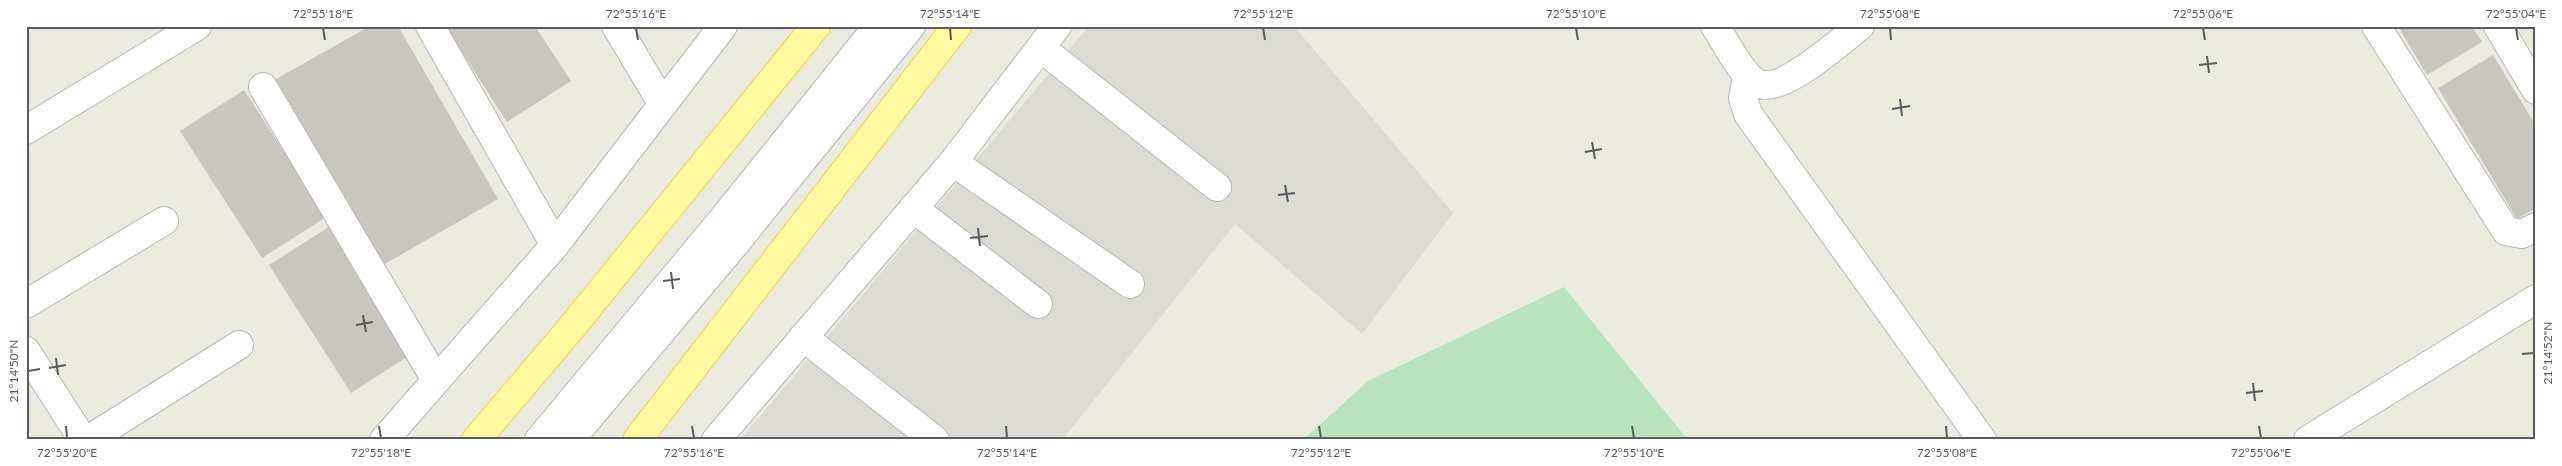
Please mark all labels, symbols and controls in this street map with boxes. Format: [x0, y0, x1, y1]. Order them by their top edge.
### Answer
text: 72°55'18"E [293, 6, 353, 21]
text: 72°55'16"E [606, 6, 666, 21]
text: 72°55'14"E [920, 6, 980, 21]
text: 72°55'12"E [1233, 6, 1293, 21]
text: 72°55'10"E [1546, 6, 1606, 21]
text: 72°55'08"E [1860, 6, 1920, 21]
text: 72°55'06"E [2173, 6, 2233, 21]
text: 72°55'04"E [2486, 6, 2546, 21]
text: 21°14'52"N [2540, 322, 2555, 384]
text: 21°14'50"N [6, 340, 21, 402]
text: 72°55'20"E [37, 445, 97, 460]
text: 72°55'18"E [351, 445, 411, 460]
text: 72°55'16"E [664, 445, 724, 460]
text: 72°55'14"E [977, 445, 1037, 460]
text: 72°55'12"E [1291, 445, 1351, 460]
text: 72°55'10"E [1604, 445, 1664, 460]
text: 72°55'08"E [1917, 445, 1977, 460]
text: 72°55'06"E [2231, 445, 2291, 460]

